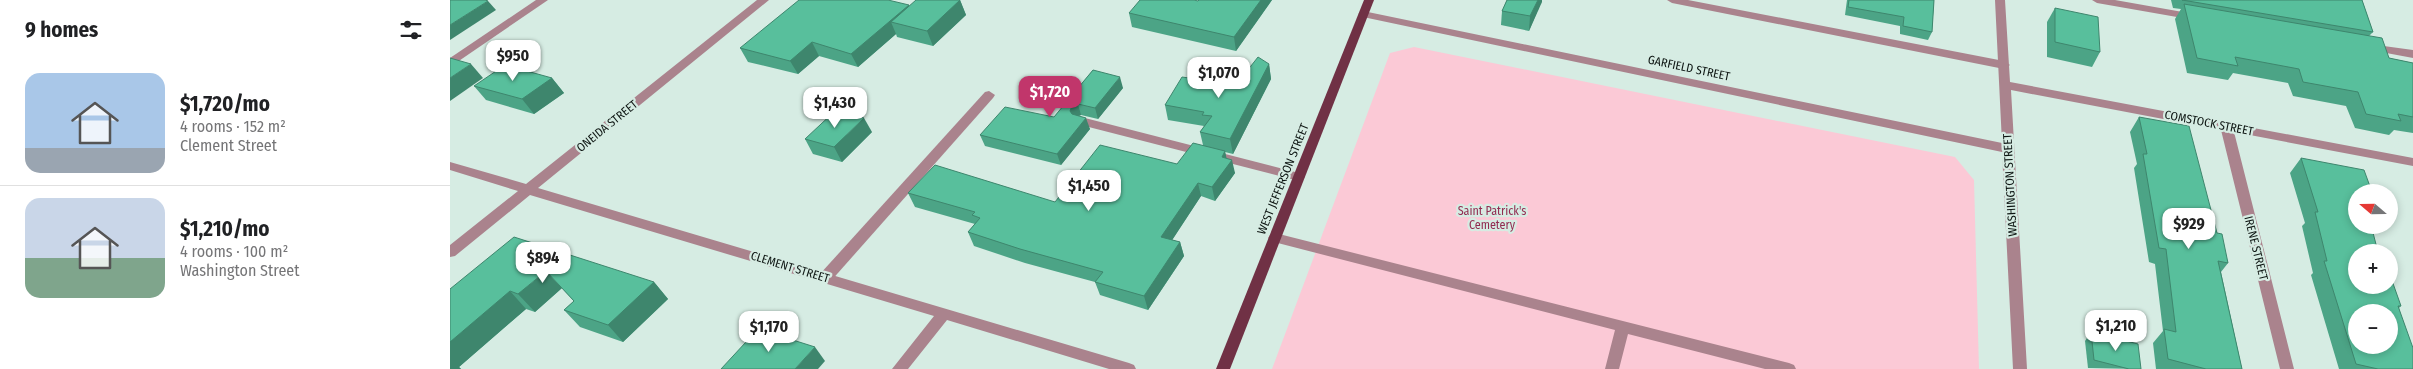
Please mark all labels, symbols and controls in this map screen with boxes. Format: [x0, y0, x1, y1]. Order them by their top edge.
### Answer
icon: filters [397, 16, 425, 44]
text: 9 homes [25, 17, 98, 43]
pin: $950 [483, 39, 543, 82]
text: $950 [497, 46, 529, 65]
street label: GARFIELD STREET [1647, 52, 1732, 84]
pin: $1,070 [1178, 56, 1260, 99]
text: $1,070 [1198, 63, 1240, 82]
pin: $1,720 [1009, 76, 1091, 118]
text: $1,720 [1030, 82, 1070, 101]
pin: $1,430 [794, 86, 876, 129]
text: $1,720/mo [180, 91, 270, 117]
icon: home [65, 93, 125, 153]
text: $1,430 [814, 93, 856, 112]
street label: ONEIDA STREET [574, 97, 641, 155]
street label: COMSTOCK STREET [2164, 108, 2255, 139]
text: 4 rooms · 152 m² [180, 117, 286, 136]
street label: WEST JEFFERSON STREET [1254, 121, 1312, 236]
street label: WASHINGTON STREET [2000, 133, 2020, 237]
text: Clement Street [180, 136, 277, 155]
pin: $1,450 [1048, 170, 1130, 212]
text: $1,450 [1068, 176, 1110, 195]
north arrow [2348, 184, 2398, 234]
map controls [2348, 184, 2398, 354]
park label: Saint Patrick's Cemetery [1458, 204, 1526, 232]
pin: $929 [2159, 208, 2219, 250]
text: $929 [2173, 214, 2205, 233]
street label: IRENE STREET [2241, 214, 2271, 282]
text: $1,210/mo [180, 216, 269, 242]
icon: home [65, 218, 125, 278]
text: 4 rooms · 100 m² [180, 242, 288, 261]
pin: $894 [513, 242, 573, 284]
button: + [2348, 244, 2398, 294]
text: $894 [527, 248, 559, 267]
street label: CLEMENT STREET [749, 248, 831, 286]
text: Washington Street [180, 261, 299, 280]
button: − [2348, 304, 2398, 354]
pin: $1,170 [728, 310, 810, 353]
pin: $1,210 [2075, 310, 2157, 352]
text: $1,210 [2096, 316, 2136, 335]
text: $1,170 [750, 317, 788, 336]

